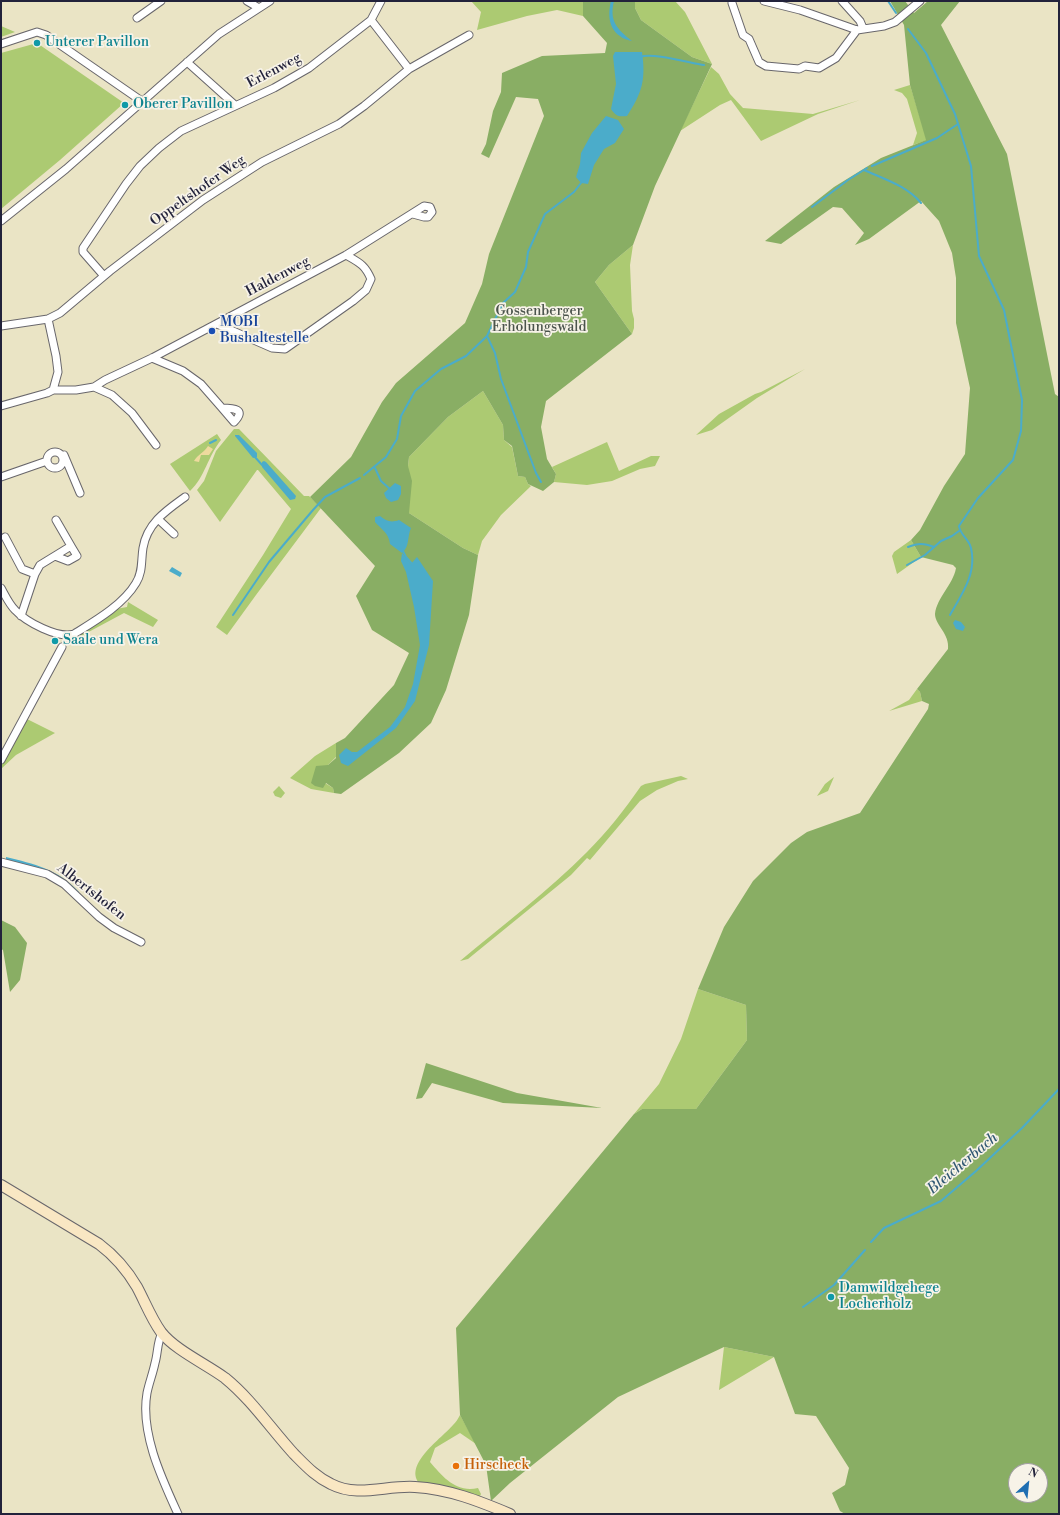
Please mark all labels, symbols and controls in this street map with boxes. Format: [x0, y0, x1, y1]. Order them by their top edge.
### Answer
place label: Unterer Pavillon [45, 35, 149, 51]
marker: Unterer Pavillon [32, 38, 42, 48]
street label: Erlenweg [244, 50, 304, 92]
place label: Oberer Pavillon [133, 97, 233, 113]
marker: Oberer Pavillon [120, 100, 130, 110]
street label: Oppeltshofer Weg [147, 152, 249, 230]
street label: Haldenweg [243, 253, 313, 301]
park label: Gossenberger Erholungswald [492, 304, 586, 336]
place label: MOBI Bushaltestelle [220, 315, 309, 348]
marker: MOBI Bushaltestelle [207, 326, 217, 336]
place label: Saale und Wera [63, 633, 158, 649]
marker: Saale und Wera [50, 636, 60, 646]
street label: Albertshofen [53, 860, 129, 924]
water label: Bleicherbach [924, 1129, 1002, 1199]
place label: Damwildgehege Locherholz [839, 1281, 939, 1314]
marker: Damwildgehege Locherholz [826, 1292, 836, 1302]
place label: Hirscheck [464, 1458, 529, 1474]
marker: Hirscheck [451, 1461, 461, 1471]
north arrow [1008, 1463, 1048, 1503]
text: N [1026, 1465, 1040, 1481]

